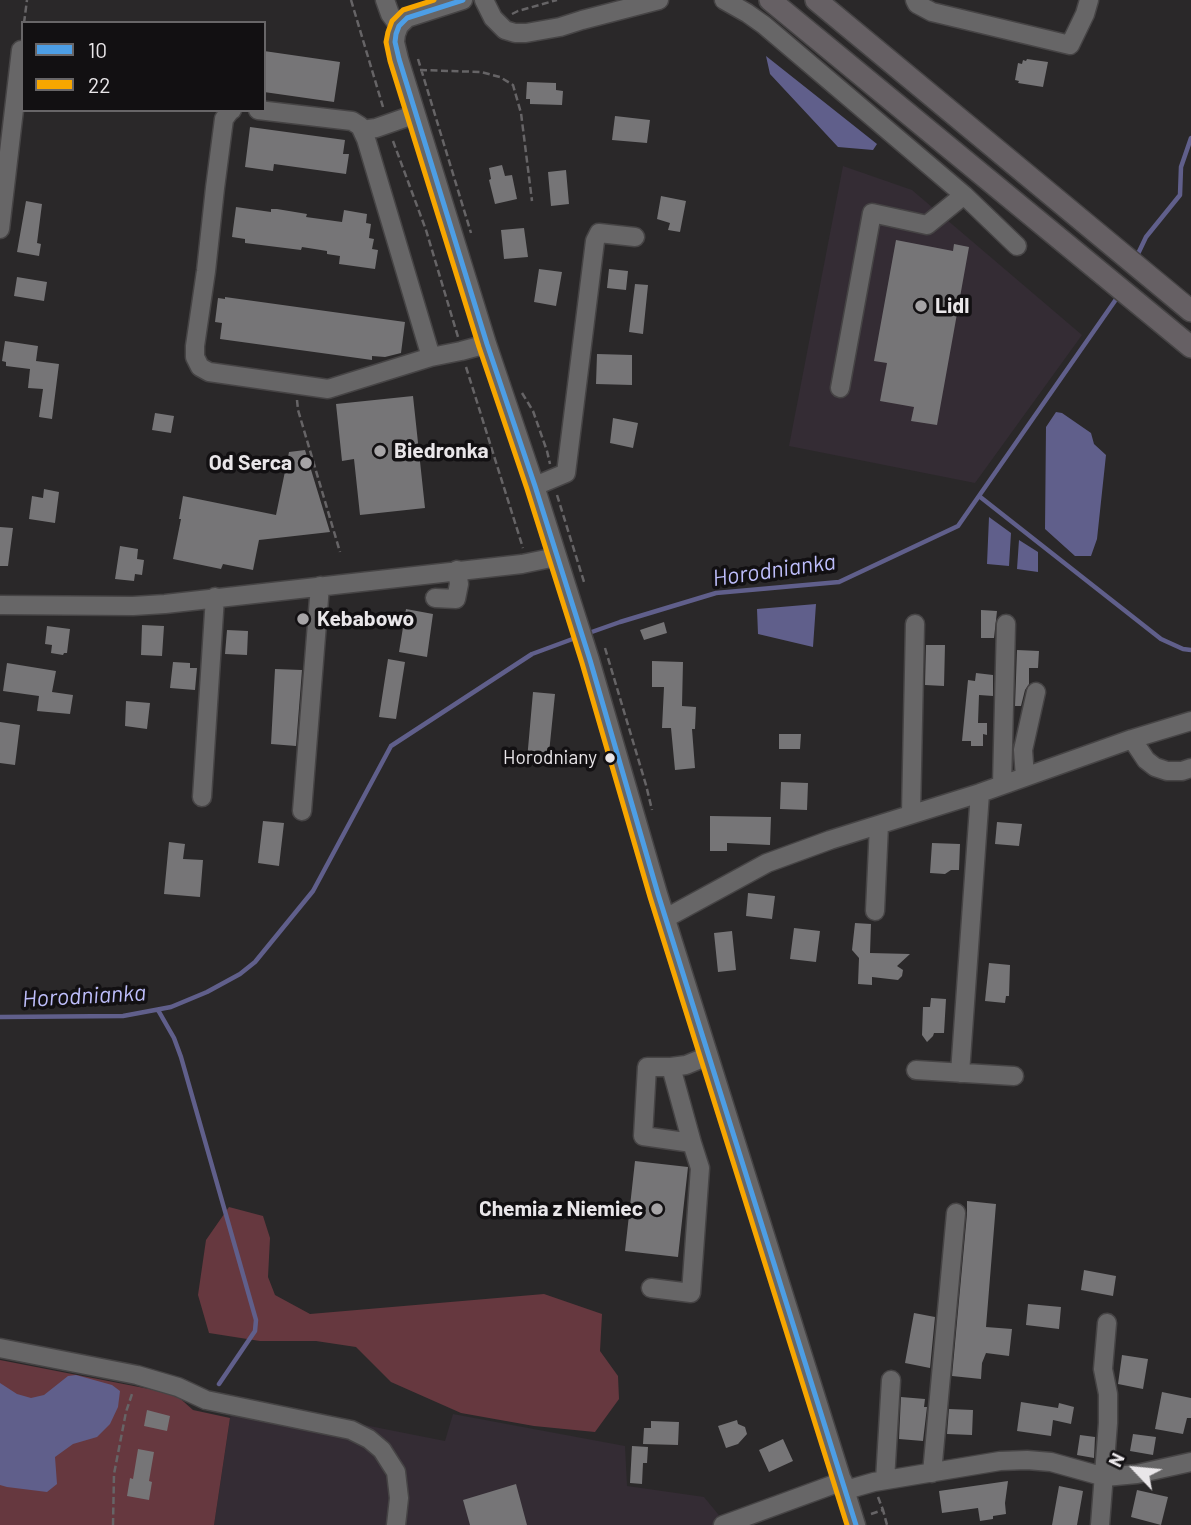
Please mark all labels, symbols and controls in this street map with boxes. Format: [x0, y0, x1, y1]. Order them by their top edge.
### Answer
legend [21, 21, 266, 112]
text: 10 [88, 37, 107, 62]
text: 22 [88, 72, 111, 97]
place label: Lidl [935, 293, 969, 319]
marker: Lidl [913, 298, 929, 314]
place label: Biedronka [394, 438, 488, 464]
marker: Biedronka [372, 443, 388, 459]
place label: Od Serca [209, 450, 292, 476]
marker: Od Serca [298, 455, 314, 471]
water label: Horodnianka [711, 548, 837, 592]
place label: Kebabowo [317, 606, 414, 632]
marker: Kebabowo [295, 611, 311, 627]
place label: Horodniany [503, 747, 597, 769]
marker: Horodniany [603, 751, 617, 765]
water label: Horodnianka [21, 979, 147, 1013]
place label: Chemia z Niemiec [479, 1196, 643, 1222]
marker: Chemia z Niemiec [649, 1201, 665, 1217]
north arrow [1100, 1434, 1170, 1504]
text: N [1103, 1449, 1129, 1470]

